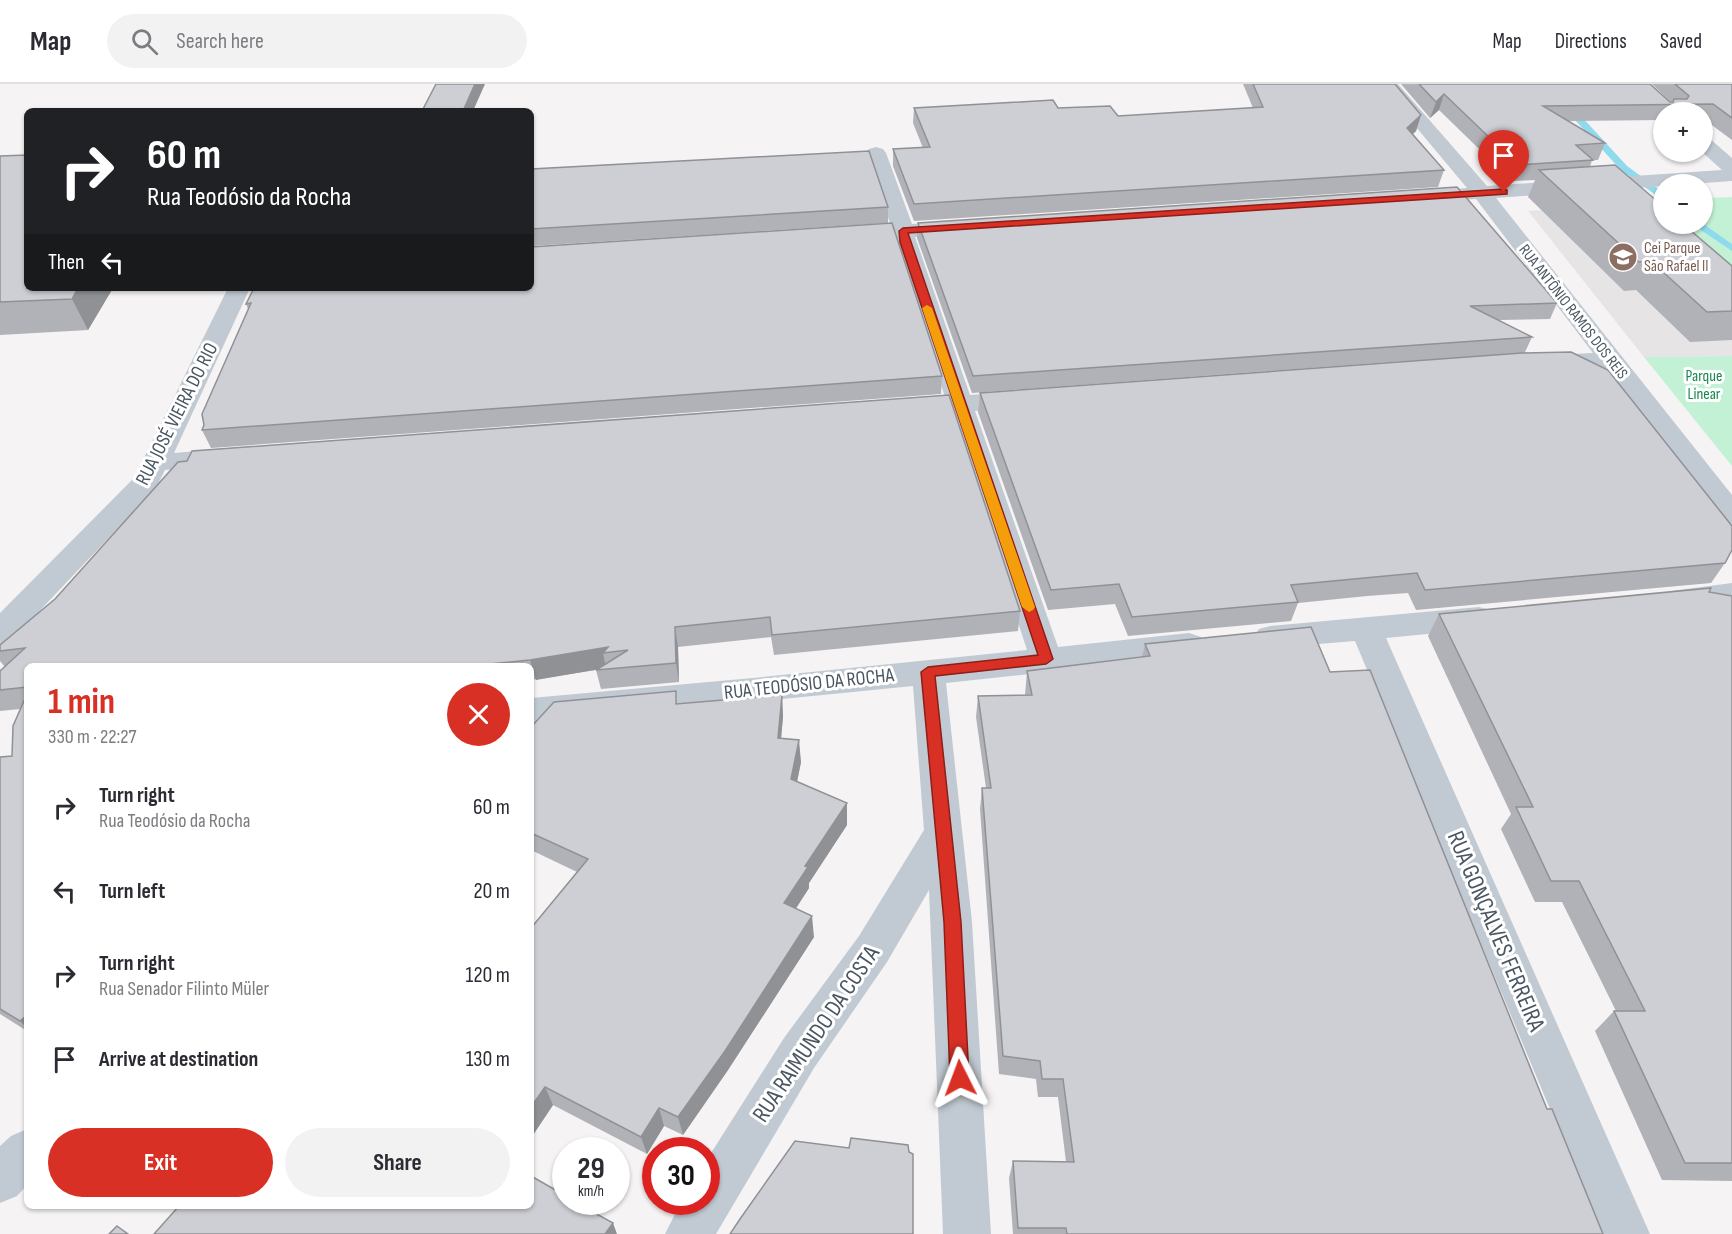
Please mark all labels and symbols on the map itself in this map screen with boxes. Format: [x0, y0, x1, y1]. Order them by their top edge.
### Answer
pin [1478, 130, 1529, 192]
place label: Cei Parque São Rafael II [1644, 239, 1709, 276]
street label: RUA ANTÔNIO RAMOS DOS REIS [1515, 241, 1631, 383]
school or university icon: Cei Parque São Rafael II [1607, 241, 1639, 273]
street label: RUA JOSÉ VIEIRA DO RIO [131, 339, 223, 489]
park label: Parque Linear [1686, 367, 1722, 404]
street label: RUA TEODÓSIO DA ROCHA [723, 663, 895, 705]
street label: RUA GONÇALVES FERREIRA [1441, 827, 1552, 1036]
street label: RUA RAIMUNDO DA COSTA [746, 940, 886, 1128]
position arrow [928, 1046, 992, 1110]
speed limit sign: 30 [642, 1137, 720, 1215]

